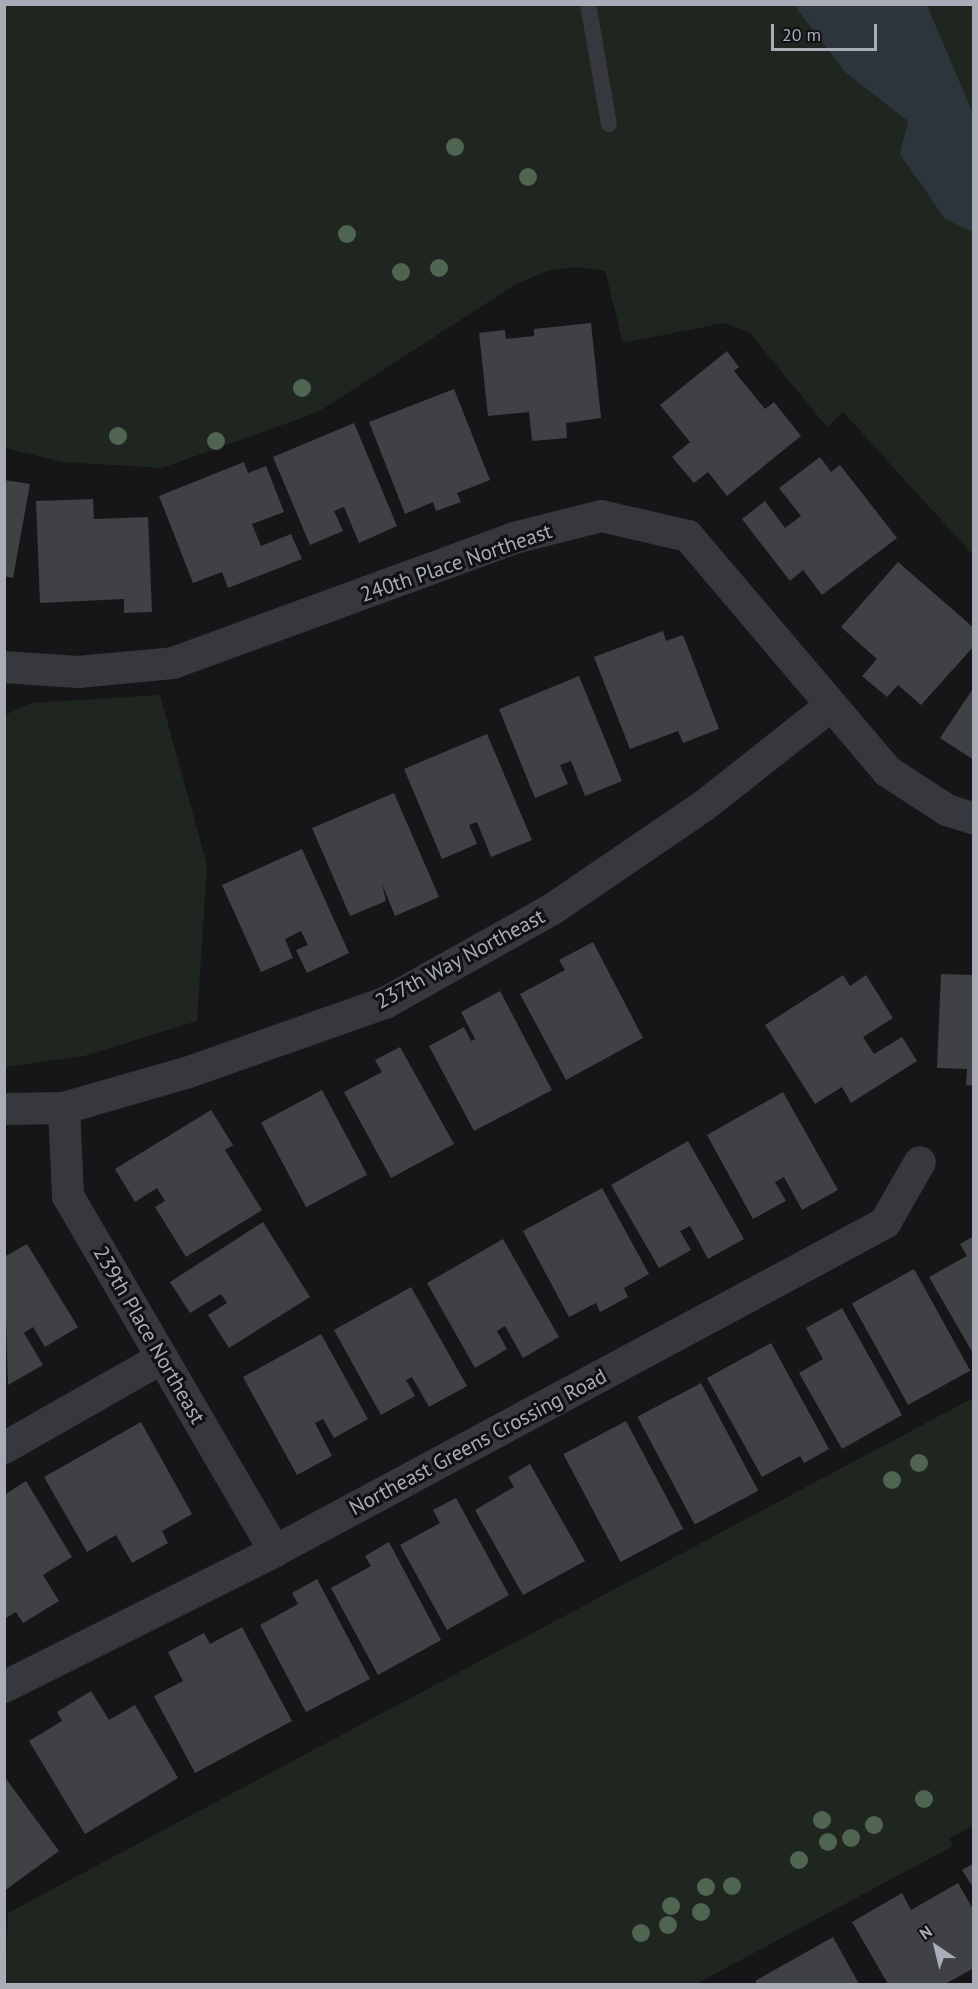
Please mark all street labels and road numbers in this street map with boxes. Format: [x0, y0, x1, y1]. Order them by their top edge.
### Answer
street label: 240th Place Northeast [357, 518, 555, 608]
street label: 237th Way Northeast [371, 903, 549, 1015]
street label: 239th Place Northeast [88, 1242, 210, 1428]
street label: Northeast Greens Crossing Road [345, 1363, 611, 1521]

